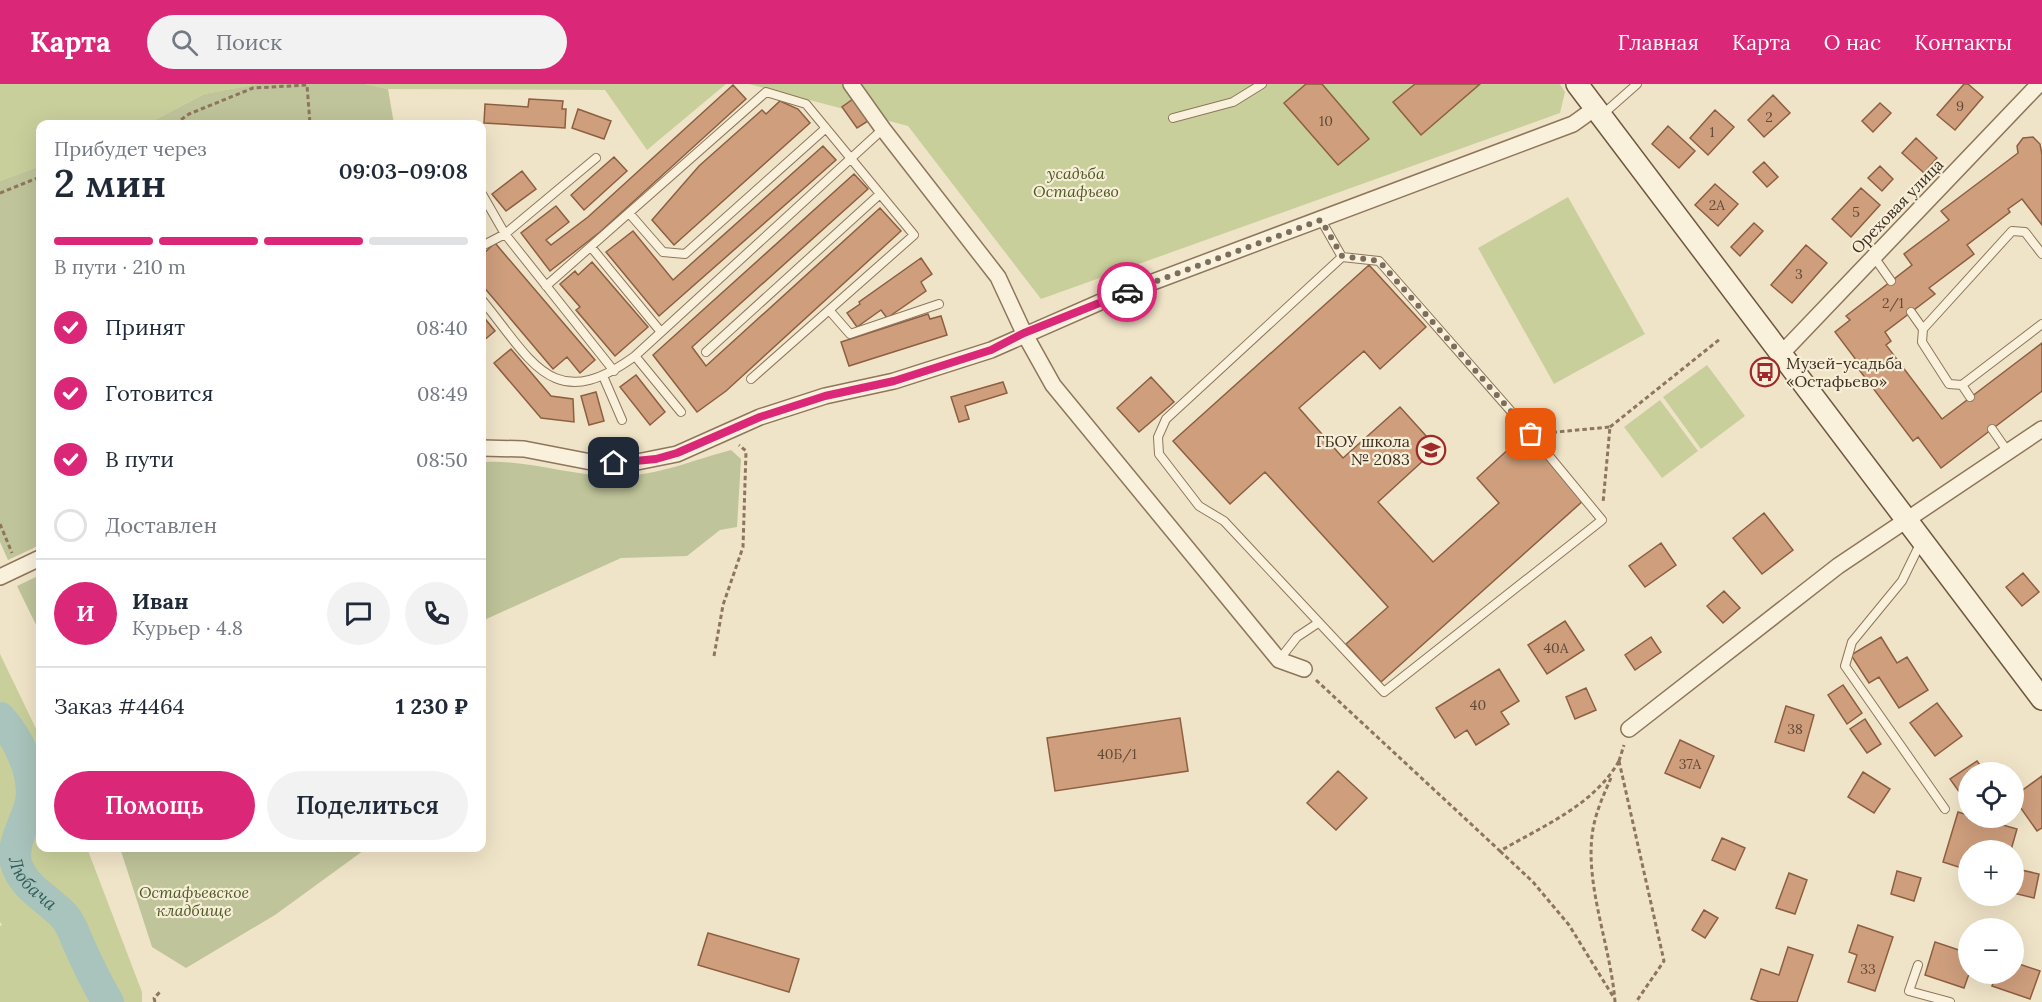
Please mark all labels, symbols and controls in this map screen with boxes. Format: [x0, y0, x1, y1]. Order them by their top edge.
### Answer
search box [147, 15, 567, 69]
text: Карта [30, 24, 111, 60]
icon: search [168, 26, 201, 59]
text: Поиск [216, 28, 282, 56]
text: Главная [1618, 29, 1699, 56]
text: Карта [1732, 29, 1791, 56]
text: О нас [1824, 29, 1881, 56]
text: Контакты [1914, 29, 2012, 56]
house number: 9 [1956, 97, 1964, 115]
house number: 2 [1765, 108, 1773, 126]
house number: 10 [1319, 112, 1333, 130]
house number: 1 [1709, 123, 1715, 141]
text: Прибудет через [54, 136, 207, 161]
street label: Ореховая улица [1847, 154, 1947, 258]
text: 09:03–09:08 [339, 157, 468, 185]
text: 2 мин [54, 158, 166, 208]
park label: усадьба Остафьево [1033, 163, 1119, 201]
house number: 2А [1709, 196, 1725, 214]
house number: 5 [1852, 203, 1860, 221]
text: В пути · 210 m [54, 254, 186, 279]
courier [1097, 262, 1157, 322]
house number: 3 [1795, 265, 1803, 283]
icon: car [1111, 276, 1144, 309]
house number: 2/1 [1882, 294, 1904, 312]
icon: check [54, 311, 87, 344]
text: Принят [105, 313, 185, 341]
text: 08:40 [416, 315, 468, 340]
place label: Музей-усадьба «Остафьево» [1786, 353, 1902, 391]
bus stop icon: Музей-усадьба «Остафьево» [1749, 356, 1781, 388]
icon: check [54, 377, 87, 410]
text: Готовится [105, 379, 214, 407]
text: 08:49 [417, 381, 468, 406]
pin [1505, 408, 1556, 459]
icon: bag [1514, 417, 1547, 450]
place label: ГБОУ школа № 2083 [1316, 431, 1410, 469]
school or university icon: ГБОУ школа № 2083 [1415, 434, 1447, 466]
pin [588, 437, 639, 488]
icon: check [54, 443, 87, 476]
text: В пути [105, 445, 174, 473]
icon: home [597, 446, 630, 479]
text: 08:50 [416, 447, 468, 472]
text: Доставлен [105, 511, 217, 539]
button: chat [327, 582, 390, 645]
button: phone [405, 582, 468, 645]
text: Иван [132, 587, 189, 615]
text: И [76, 599, 95, 627]
text: Курьер · 4.8 [132, 615, 243, 640]
house number: 40А [1543, 639, 1569, 657]
text: Заказ #4464 [54, 692, 185, 720]
text: 1 230 ₽ [396, 692, 468, 720]
house number: 40 [1470, 696, 1486, 714]
house number: 38 [1787, 720, 1803, 738]
house number: 40Б/1 [1097, 745, 1137, 763]
house number: 37А [1679, 755, 1701, 773]
map controls [1958, 762, 2024, 984]
button: locate [1958, 762, 2024, 828]
button: Помощь [54, 771, 255, 840]
button: Поделиться [267, 771, 468, 840]
button: + [1958, 840, 2024, 906]
water label: Любача [4, 854, 62, 915]
park label: Остафьевское кладбище [139, 882, 249, 920]
button: − [1958, 918, 2024, 984]
house number: 33 [1860, 960, 1876, 978]

